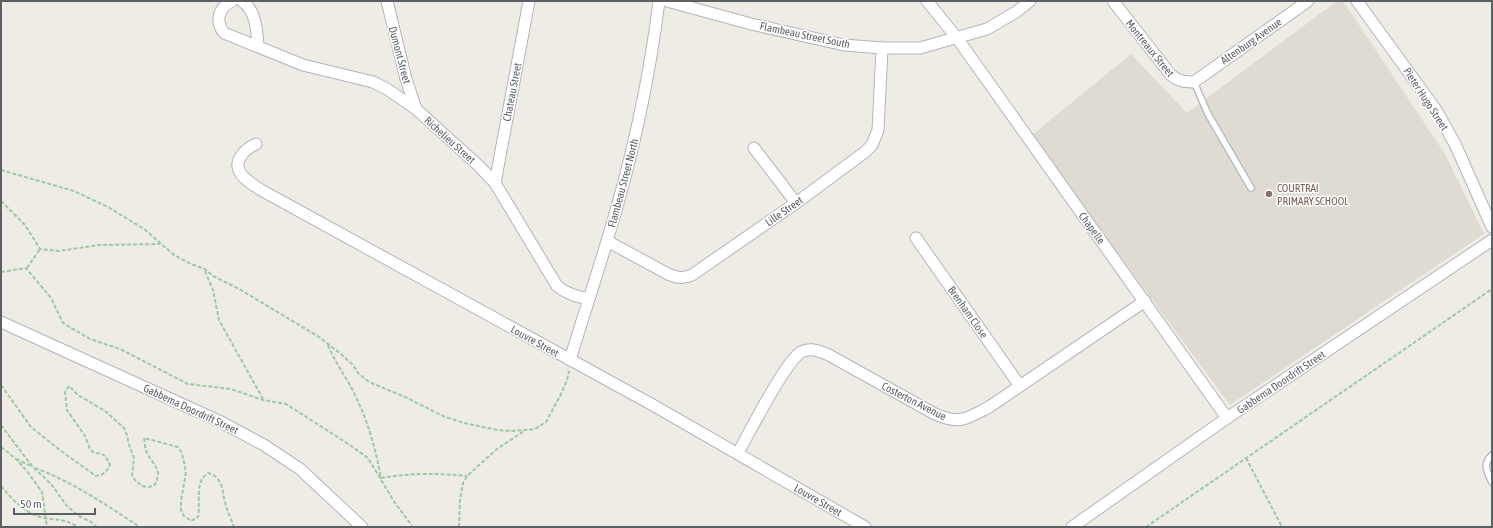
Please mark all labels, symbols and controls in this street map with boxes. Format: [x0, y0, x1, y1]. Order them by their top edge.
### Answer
street label: Altenburg Avenue [1218, 15, 1284, 67]
street label: Montreaux Street [1123, 17, 1177, 79]
street label: Flambeau Street South [759, 20, 851, 50]
street label: Dumont Street [387, 25, 413, 85]
street label: Chateau Street [500, 62, 524, 122]
street label: Pieter Hugo Street [1401, 65, 1451, 133]
street label: Richelieu Street [422, 114, 478, 166]
street label: Flambeau Street North [605, 137, 641, 229]
place label: COURTRAI PRIMARY SCHOOL [1277, 182, 1349, 207]
marker: COURTRAI PRIMARY SCHOOL [1264, 189, 1274, 199]
street label: Lille Street [763, 194, 805, 228]
street label: Chapelle [1076, 210, 1108, 246]
street label: Brenham Close [946, 284, 990, 340]
street label: Louvre Street [509, 323, 561, 359]
street label: Gabbema Doordrift Street [1235, 348, 1327, 416]
street label: Costerton Avenue [880, 380, 948, 422]
street label: Gabbema Doordrift Street [142, 382, 240, 436]
street label: Louvre Street [792, 482, 844, 518]
scale bar [14, 490, 95, 516]
text: 50 m [20, 497, 42, 511]

